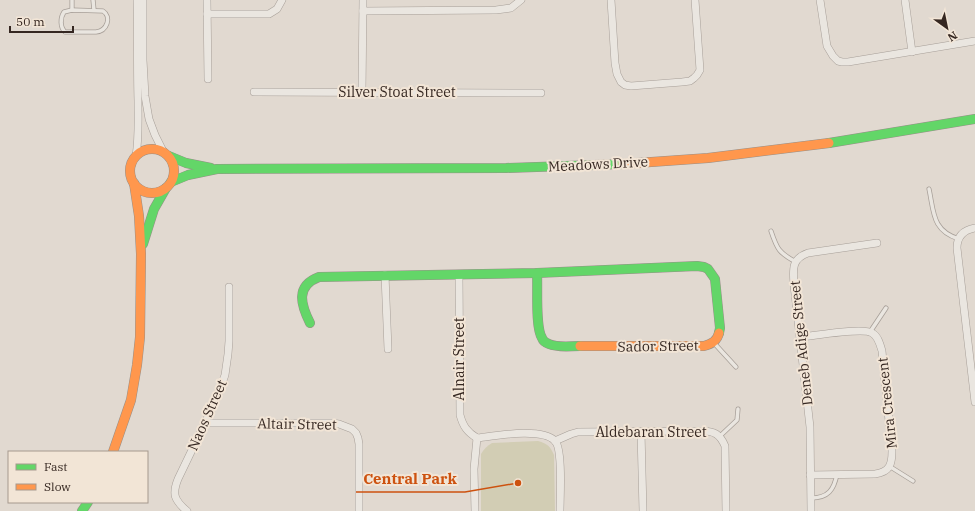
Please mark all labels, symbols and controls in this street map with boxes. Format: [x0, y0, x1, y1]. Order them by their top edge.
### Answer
scale bar [10, 8, 73, 34]
north arrow [927, 8, 967, 48]
text: 50 m [16, 14, 45, 29]
text: N [945, 28, 960, 45]
street label: Silver Stoat Street [338, 83, 456, 101]
street label: Meadows Drive [548, 152, 648, 176]
street label: Deneb Adige Street [785, 280, 817, 406]
street label: Alnair Street [450, 317, 468, 401]
street label: Sador Street [617, 336, 699, 356]
street label: Mira Crescent [873, 356, 901, 449]
street label: Naos Street [183, 377, 231, 453]
street label: Altair Street [257, 414, 337, 434]
street label: Aldebaran Street [595, 423, 707, 441]
legend [8, 451, 148, 503]
text: Fast [44, 459, 68, 474]
callout: Central Park [356, 465, 465, 492]
text: Central Park [363, 469, 457, 488]
text: Slow [44, 479, 71, 494]

